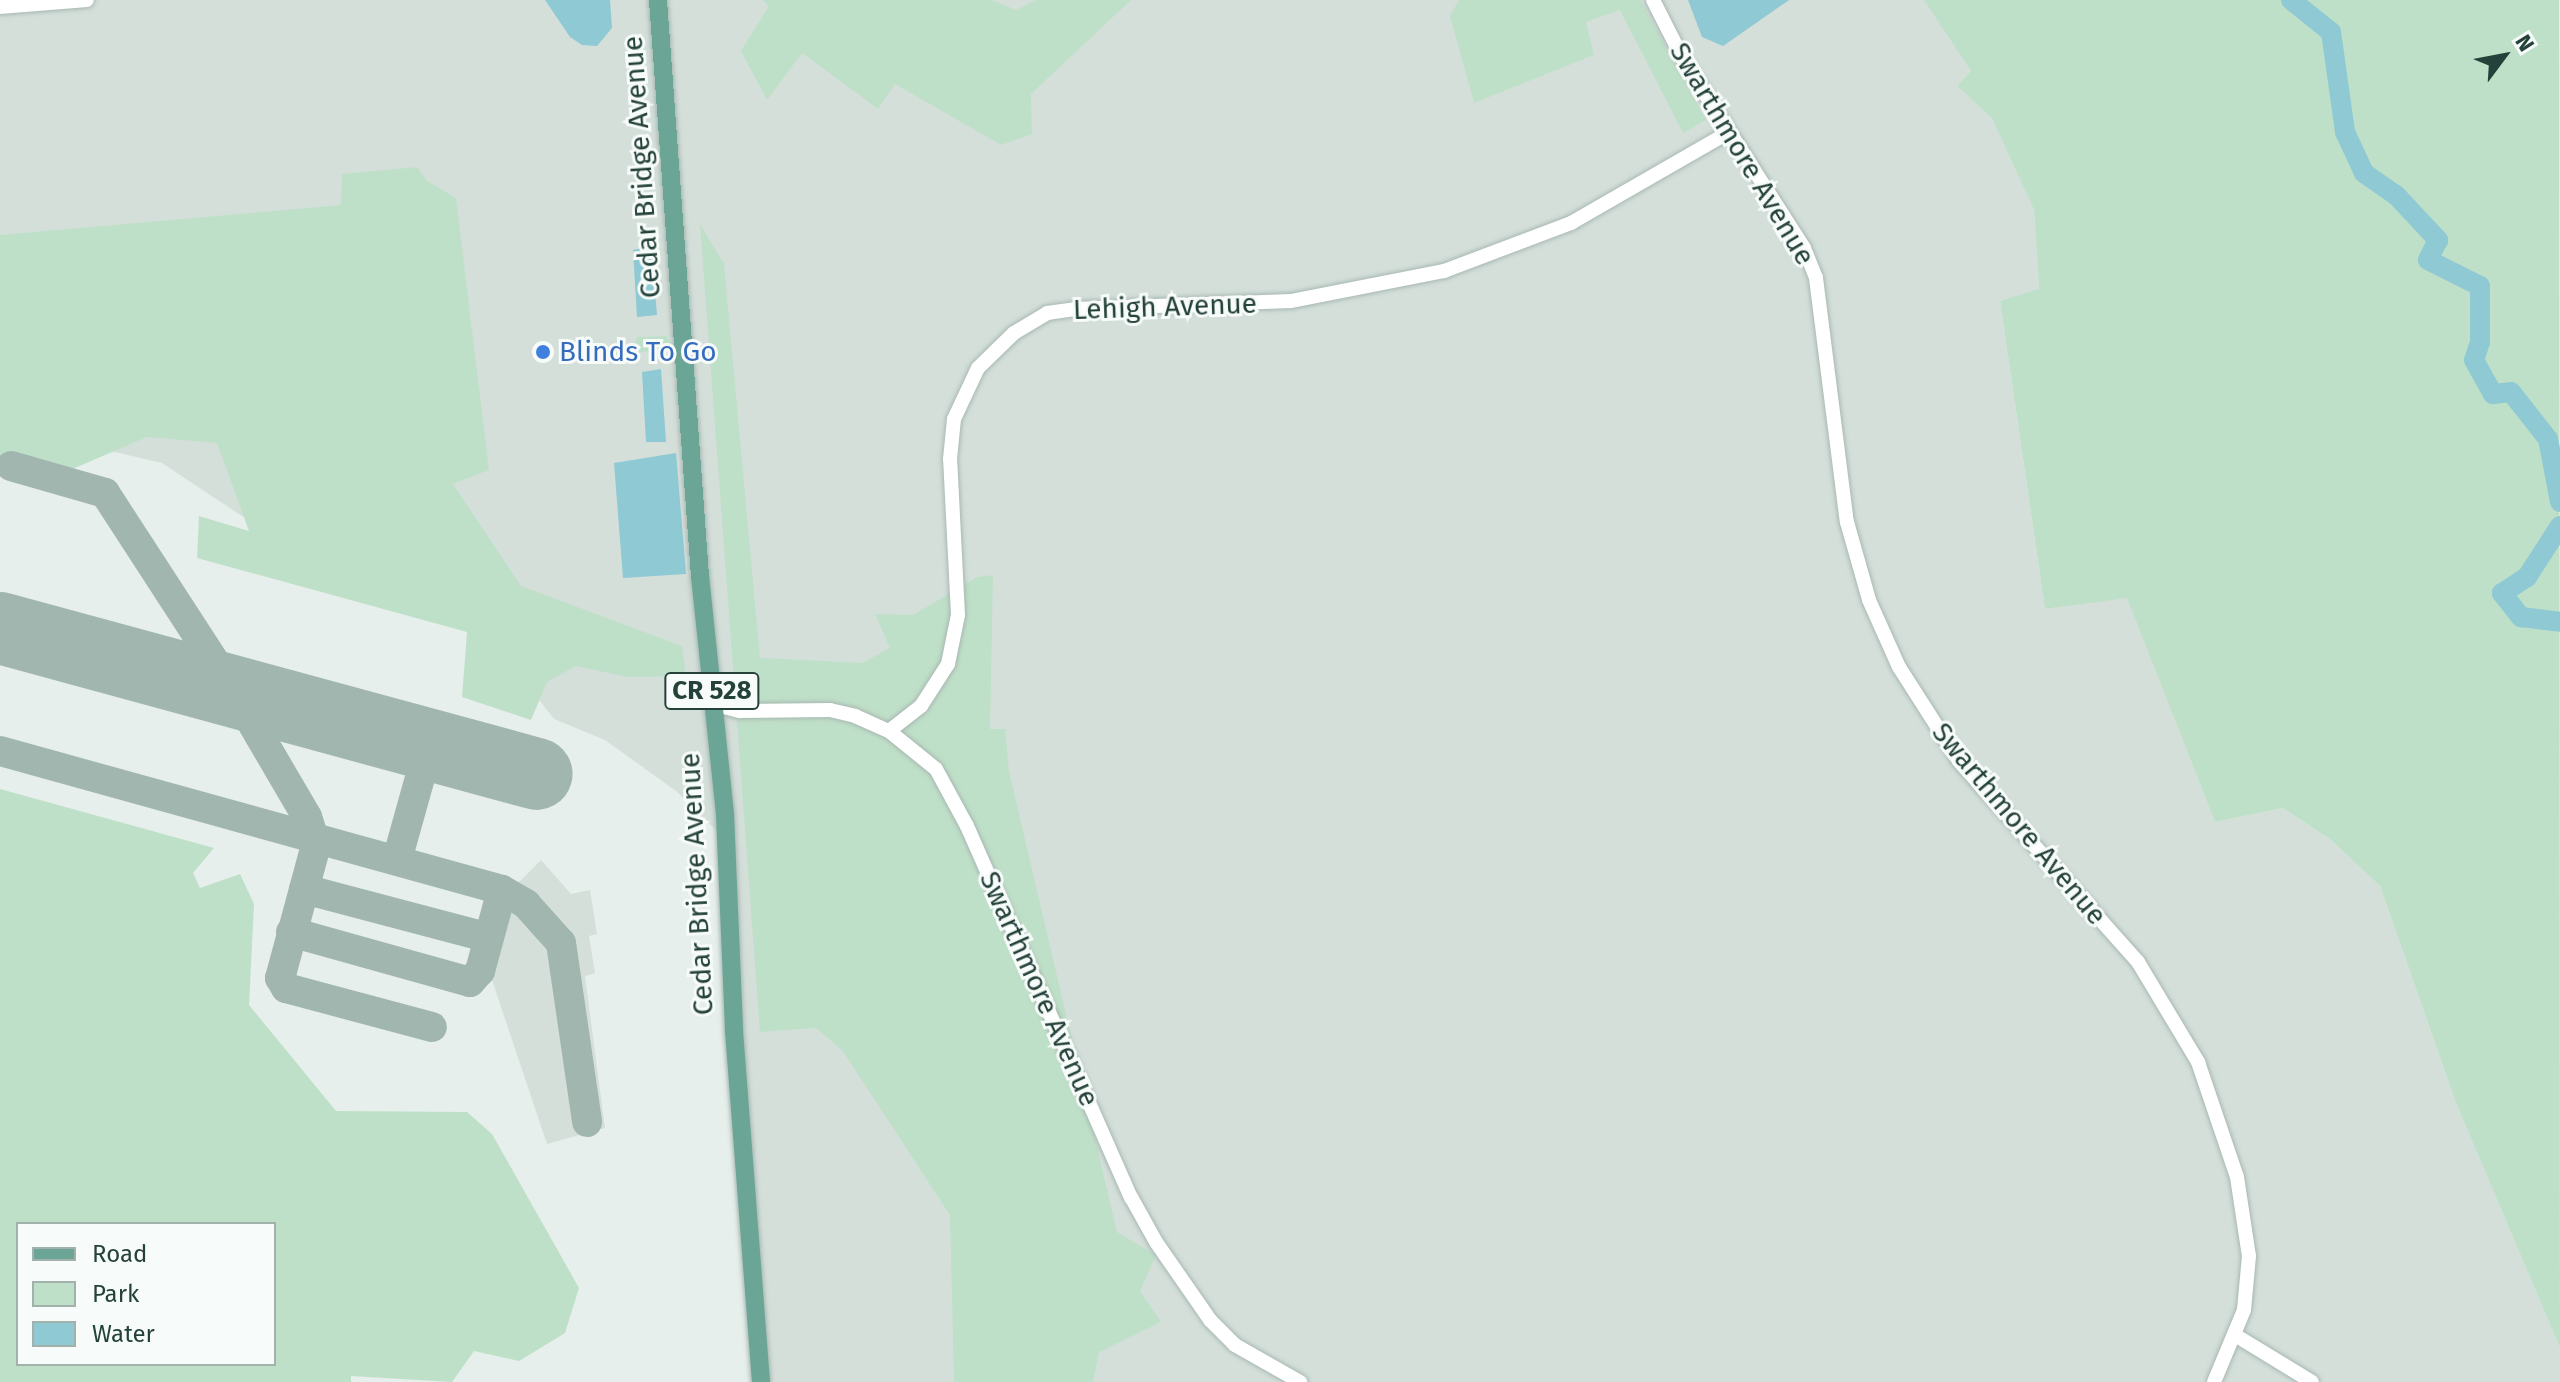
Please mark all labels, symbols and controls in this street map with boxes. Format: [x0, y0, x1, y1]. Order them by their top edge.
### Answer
north arrow [2464, 16, 2544, 96]
text: N [2509, 30, 2540, 56]
street label: Cedar Bridge Avenue [616, 35, 668, 299]
street label: Swarthmore Avenue [1662, 37, 1822, 271]
street label: Lehigh Avenue [1072, 287, 1258, 327]
place label: Blinds To Go [559, 335, 716, 369]
marker: Blinds To Go [534, 343, 552, 361]
road number: CR 528 [664, 669, 760, 713]
street label: Swarthmore Avenue [1925, 716, 2113, 932]
street label: Cedar Bridge Avenue [673, 752, 721, 1016]
street label: Swarthmore Avenue [972, 866, 1106, 1112]
legend [16, 1222, 276, 1366]
text: Road [92, 1240, 147, 1268]
text: Park [92, 1280, 139, 1308]
text: Water [92, 1320, 155, 1348]

